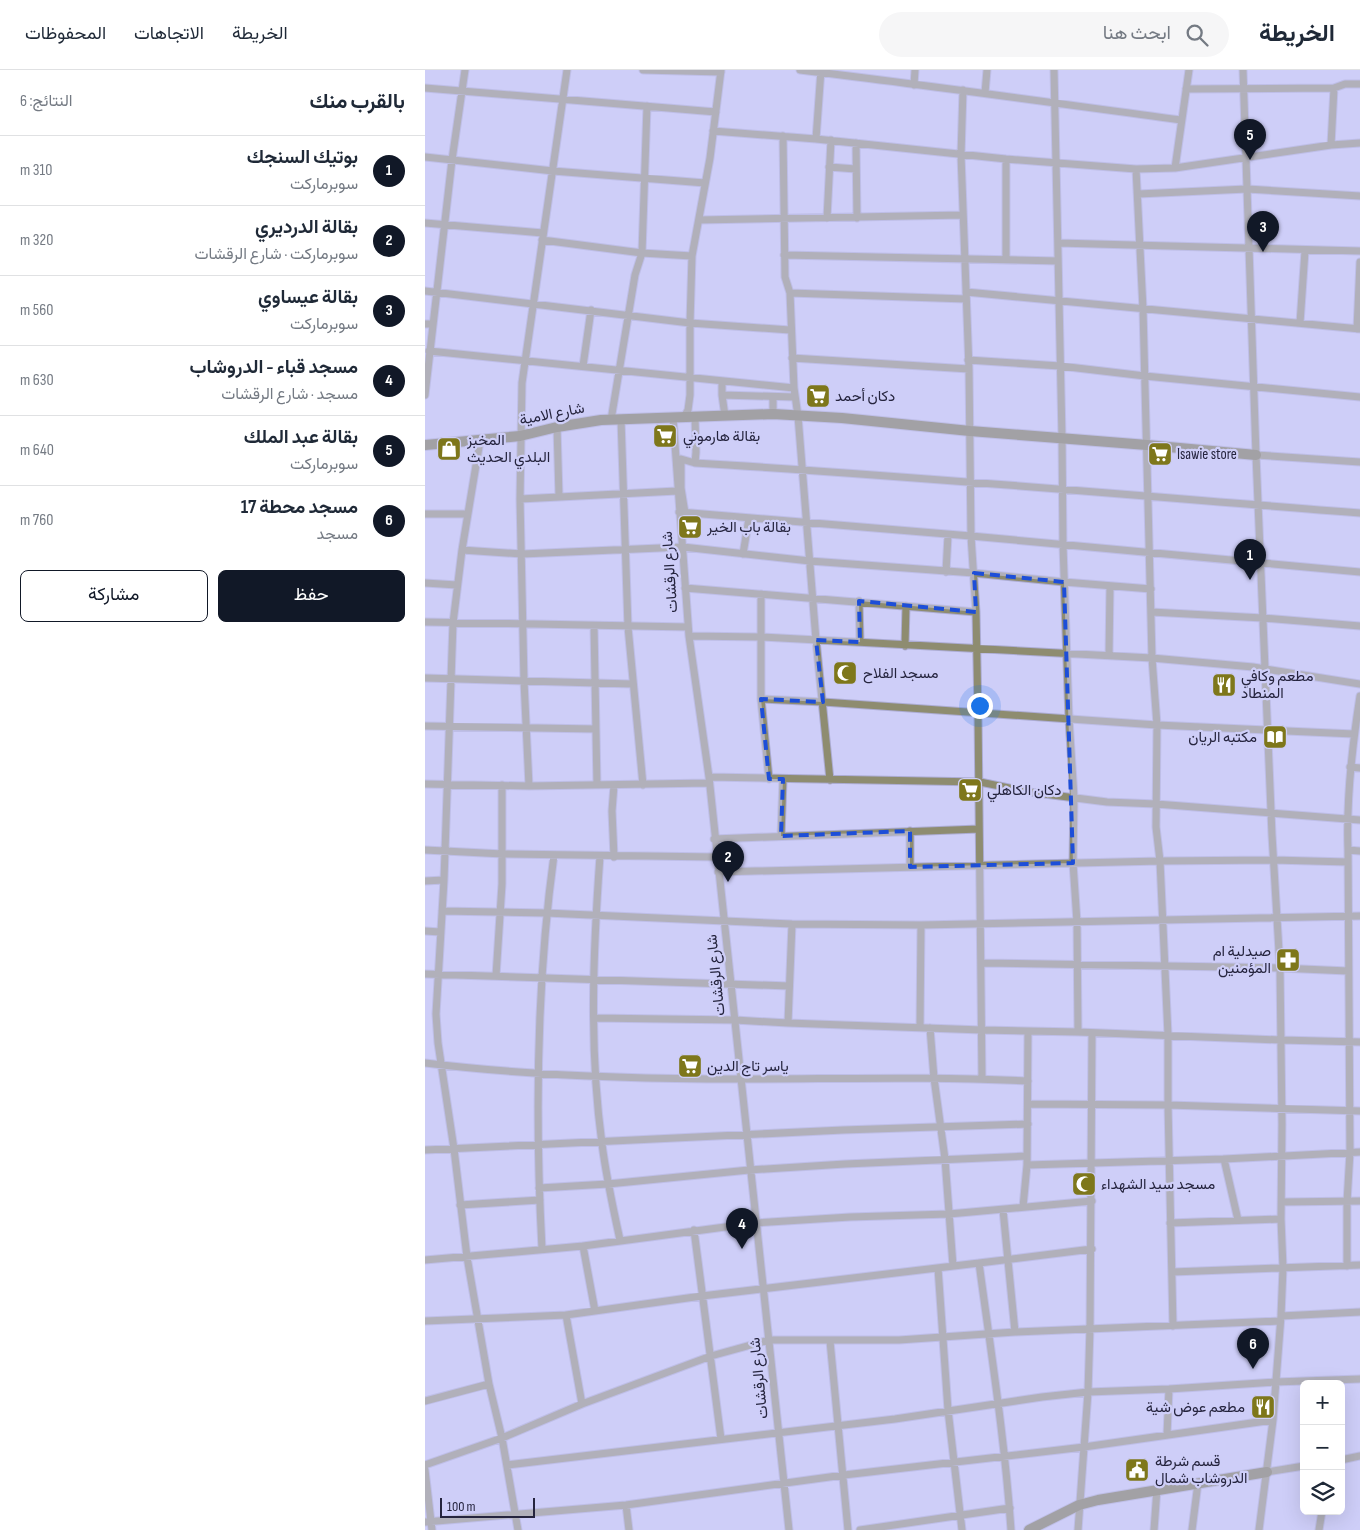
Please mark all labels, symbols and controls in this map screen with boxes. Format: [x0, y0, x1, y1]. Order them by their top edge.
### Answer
search box [879, 12, 1229, 57]
text: الخريطة [1259, 19, 1335, 48]
icon: search [1183, 21, 1211, 49]
text: ابحث هنا [1103, 22, 1171, 45]
text: المحفوظات [25, 23, 106, 44]
text: الاتجاهات [134, 23, 204, 44]
text: الخريطة [232, 23, 288, 44]
text: بالقرب منك [310, 89, 405, 114]
text: النتائج: 6 [20, 92, 73, 111]
pin: 5 [1234, 119, 1266, 160]
text: بوتيك السنجك [247, 146, 358, 169]
text: 310 m [20, 161, 52, 180]
text: 1 [386, 161, 392, 180]
text: سوبرماركت [290, 175, 358, 194]
pin: 3 [1247, 211, 1279, 252]
text: بقالة الدرديري [255, 216, 358, 239]
text: 320 m [20, 231, 53, 250]
text: 2 [386, 231, 393, 250]
text: سوبرماركت · شارع الرقشات [195, 245, 358, 264]
text: بقالة عيساوي [258, 286, 358, 309]
text: 560 m [20, 301, 53, 320]
text: 3 [385, 301, 393, 320]
text: سوبرماركت [290, 315, 358, 334]
text: مسجد قباء - الدروشاب [190, 356, 358, 379]
text: 630 m [20, 371, 54, 390]
text: 4 [385, 371, 393, 390]
supermarket icon: دكان أحمد [805, 383, 831, 409]
text: مسجد · شارع الرقشات [221, 385, 358, 404]
place label: دكان أحمد [835, 387, 895, 406]
street label: شارع الامية [518, 398, 586, 431]
supermarket icon: بقالة هارموني [652, 423, 678, 449]
text: بقالة عبد الملك [244, 426, 358, 449]
place label: بقالة هارموني [683, 427, 760, 449]
place label: المخبز البلدي الحديث [466, 431, 550, 470]
shop icon: المخبز البلدي الحديث [436, 436, 462, 462]
text: 640 m [20, 441, 54, 460]
text: 5 [385, 441, 393, 460]
supermarket icon: Isawie store [1147, 441, 1173, 467]
place label: Isawie store [1177, 445, 1237, 464]
text: سوبرماركت [290, 455, 358, 474]
text: مسجد محطة 17 [241, 496, 358, 519]
text: 760 m [20, 511, 53, 530]
text: 6 [385, 511, 393, 530]
supermarket icon: بقالة باب الخير [677, 514, 703, 540]
place label: بقالة باب الخير [706, 518, 791, 537]
text: مسجد [317, 525, 358, 544]
street label: شارع الرقشات [658, 530, 683, 613]
pin: 1 [1234, 539, 1266, 580]
button: مشاركة [20, 570, 208, 622]
button: حفظ [218, 570, 405, 622]
mosque icon: مسجد الفلاح [832, 660, 858, 686]
place label: مسجد الفلاح [863, 664, 939, 684]
place label: مطعم وكافي المنطاد [1241, 667, 1313, 703]
restaurant icon: مطعم وكافي المنطاد [1211, 672, 1237, 698]
your location [967, 693, 993, 719]
library icon: مكتبه الريان [1262, 724, 1288, 750]
place label: مكتبه الريان [1188, 728, 1257, 747]
supermarket icon: دكان الكاهلي [957, 777, 983, 803]
place label: دكان الكاهلي [987, 781, 1061, 803]
pin: 2 [712, 841, 744, 882]
street label: شارع الرقشات [702, 933, 731, 1017]
place label: صيدلية ام المؤمنين [1213, 942, 1271, 978]
pharmacy icon: صيدلية ام المؤمنين [1275, 947, 1301, 973]
supermarket icon: ياسر تاج الدين [677, 1053, 703, 1079]
place label: ياسر تاج الدين [707, 1057, 789, 1077]
mosque icon: مسجد سيد الشهداء [1071, 1171, 1097, 1197]
place label: مسجد سيد الشهداء [1101, 1175, 1215, 1194]
pin: 4 [726, 1208, 758, 1249]
pin: 6 [1237, 1328, 1269, 1369]
street label: شارع الرقشات [745, 1336, 774, 1420]
map controls [1300, 1380, 1345, 1515]
button: + [1300, 1380, 1345, 1425]
restaurant icon: مطعم عوض شية [1250, 1394, 1276, 1420]
place label: مطعم عوض شية [1146, 1398, 1245, 1417]
button: − [1300, 1425, 1345, 1470]
place label: قسم شرطة الدروشاب شمال [1155, 1452, 1248, 1488]
public building icon: قسم شرطة الدروشاب شمال [1124, 1457, 1150, 1483]
button: layers [1300, 1470, 1345, 1515]
scale bar [440, 1495, 535, 1518]
text: 100 m [447, 1498, 476, 1515]

